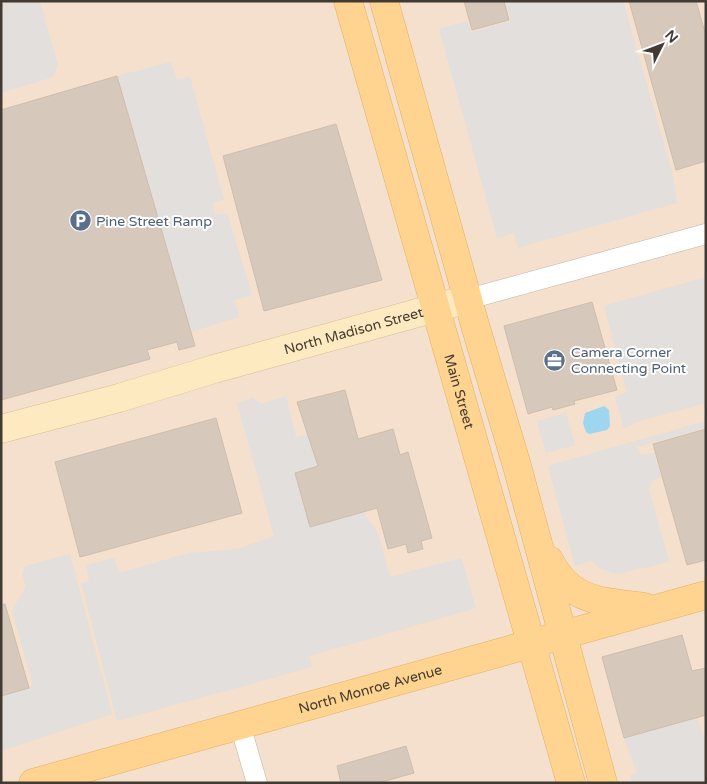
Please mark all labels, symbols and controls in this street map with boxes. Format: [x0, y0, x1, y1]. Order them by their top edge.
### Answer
north arrow [637, 20, 687, 70]
text: N [661, 27, 681, 47]
parking icon: Pine Street Ramp [68, 209, 92, 233]
place label: Pine Street Ramp [96, 213, 212, 230]
street label: North Madison Street [282, 304, 426, 358]
place label: Camera Corner Connecting Point [571, 344, 687, 377]
office icon: Camera Corner Connecting Point [543, 348, 567, 372]
street label: Main Street [440, 352, 478, 432]
street label: North Monroe Avenue [297, 661, 444, 717]

